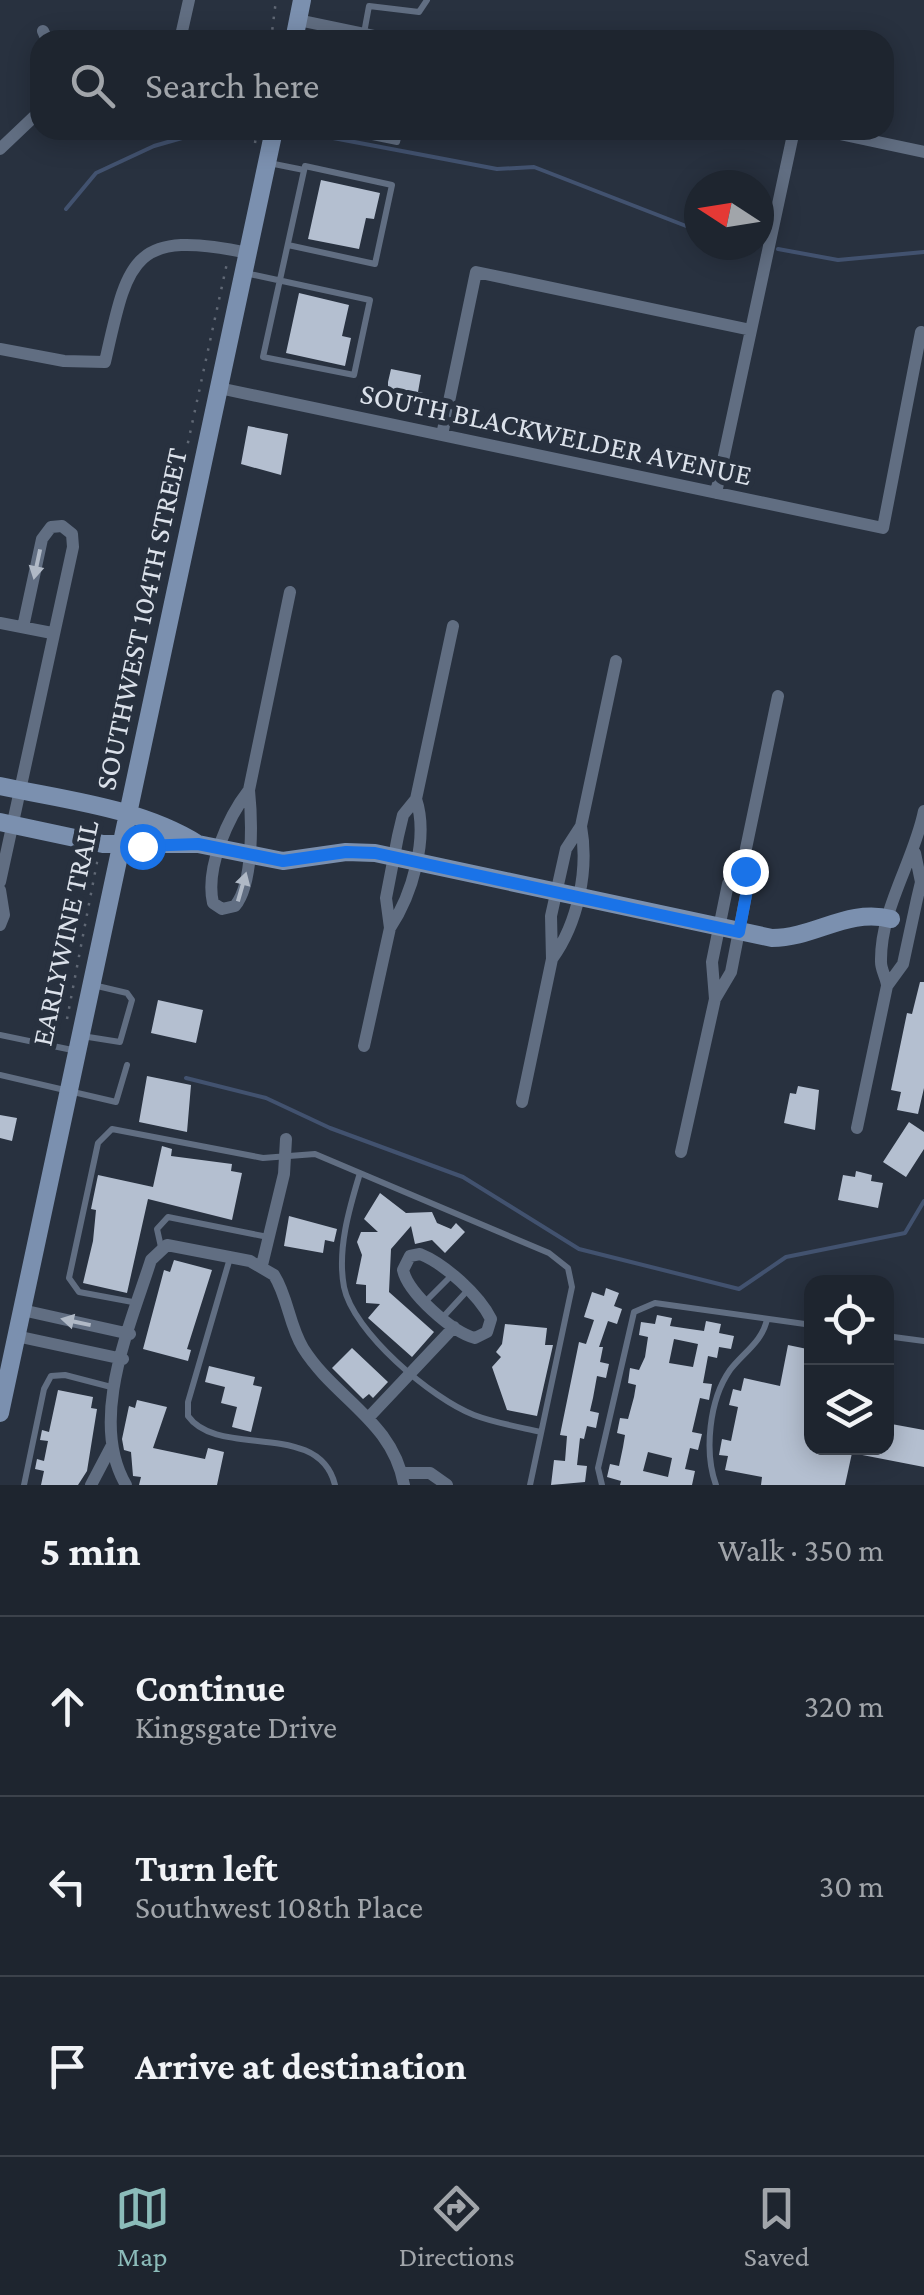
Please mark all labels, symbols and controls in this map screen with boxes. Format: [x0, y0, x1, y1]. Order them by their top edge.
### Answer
search box [30, 30, 894, 140]
icon: search [65, 58, 120, 113]
text: Search here [145, 64, 319, 106]
north arrow [684, 170, 774, 260]
street label: SOUTH BLACKWELDER AVENUE [357, 376, 755, 491]
street label: SOUTHWEST 104TH STREET [88, 445, 193, 793]
one-way arrow [28, 549, 44, 580]
street label: EARLYWINE TRAIL [24, 817, 105, 1049]
route start [120, 824, 166, 870]
route end [723, 849, 769, 895]
one-way arrow [235, 871, 250, 901]
map controls [804, 1275, 894, 1455]
button: locate [804, 1275, 894, 1365]
one-way arrow [60, 1314, 91, 1329]
button: layers [804, 1365, 894, 1455]
text: 5 min [40, 1527, 141, 1574]
text: Walk · 350 m [718, 1532, 884, 1568]
text: Continue [135, 1667, 285, 1709]
icon: ahead [40, 1679, 95, 1734]
text: 320 m [804, 1688, 884, 1724]
text: Kingsgate Drive [135, 1709, 337, 1745]
text: Turn left [135, 1847, 278, 1889]
icon: left [40, 1859, 95, 1914]
text: 30 m [819, 1868, 884, 1904]
text: Southwest 108th Place [135, 1889, 423, 1925]
icon: arrive [40, 2039, 95, 2094]
text: Arrive at destination [135, 2045, 467, 2087]
tab: Map [115, 2181, 170, 2272]
tab: Directions [399, 2181, 515, 2272]
tab: Saved [744, 2181, 809, 2272]

